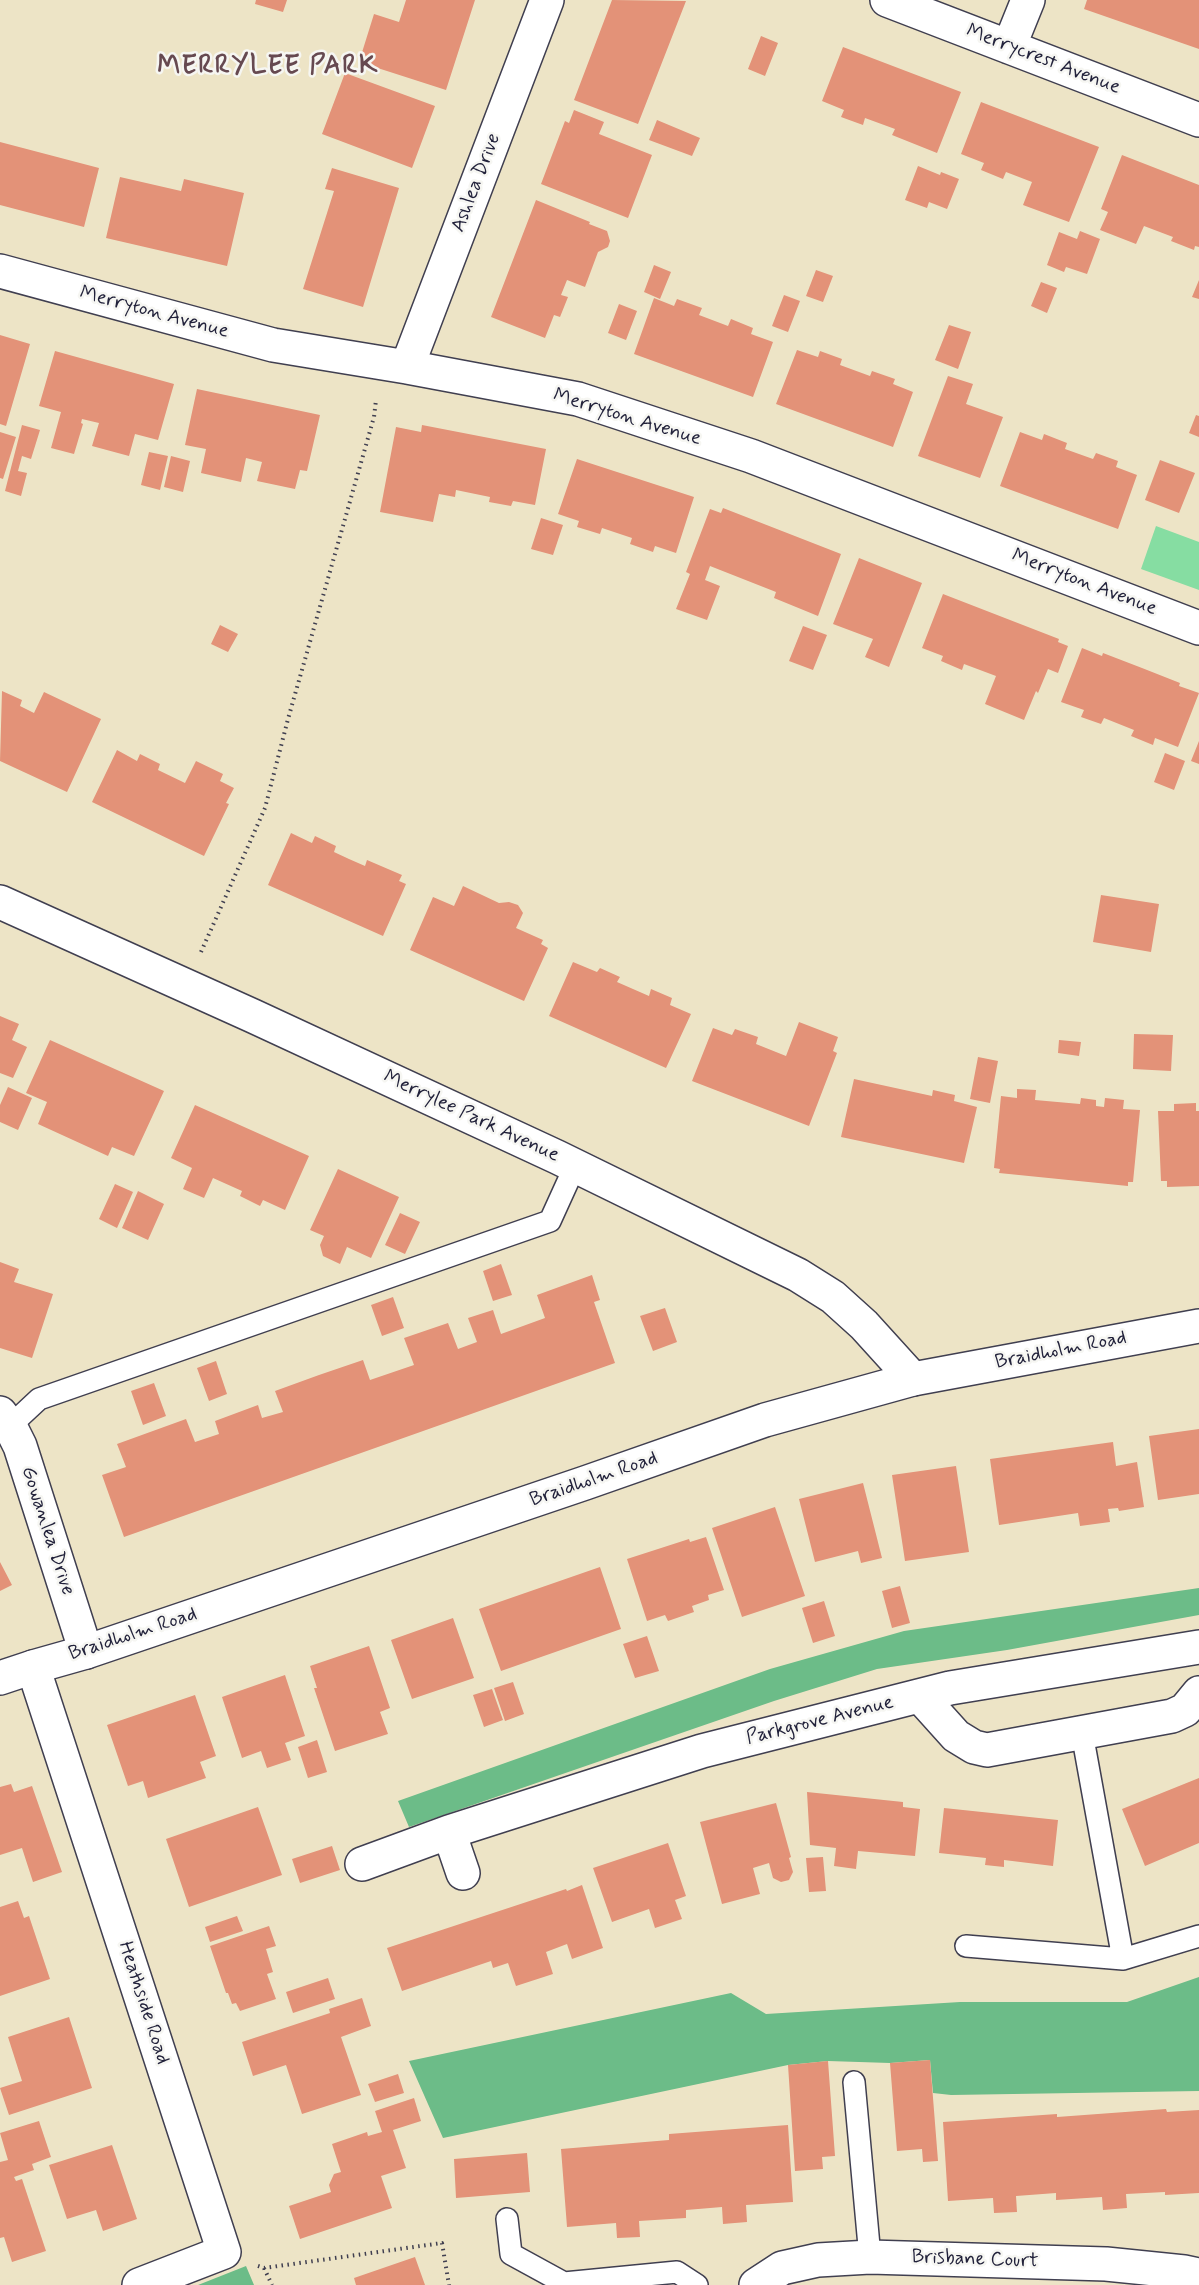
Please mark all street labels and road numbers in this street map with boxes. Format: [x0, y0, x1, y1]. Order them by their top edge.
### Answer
street label: Merrycrest Avenue [962, 20, 1124, 100]
street label: Ashlea Drive [447, 130, 507, 236]
street label: Merryton Avenue [77, 282, 231, 344]
street label: Merryton Avenue [550, 384, 704, 452]
street label: Merryton Avenue [1008, 544, 1160, 622]
street label: Merrylee Park Avenue [379, 1066, 563, 1168]
street label: Braidholm Road [993, 1326, 1129, 1376]
street label: Braidholm Road [527, 1447, 661, 1513]
street label: Gowanlea Drive [15, 1463, 79, 1599]
street label: Braidholm Road [66, 1603, 200, 1667]
street label: Parkgrove Avenue [744, 1691, 896, 1751]
street label: Heathside Road [112, 1939, 174, 2067]
street label: Brisbane Court [911, 2246, 1039, 2274]

